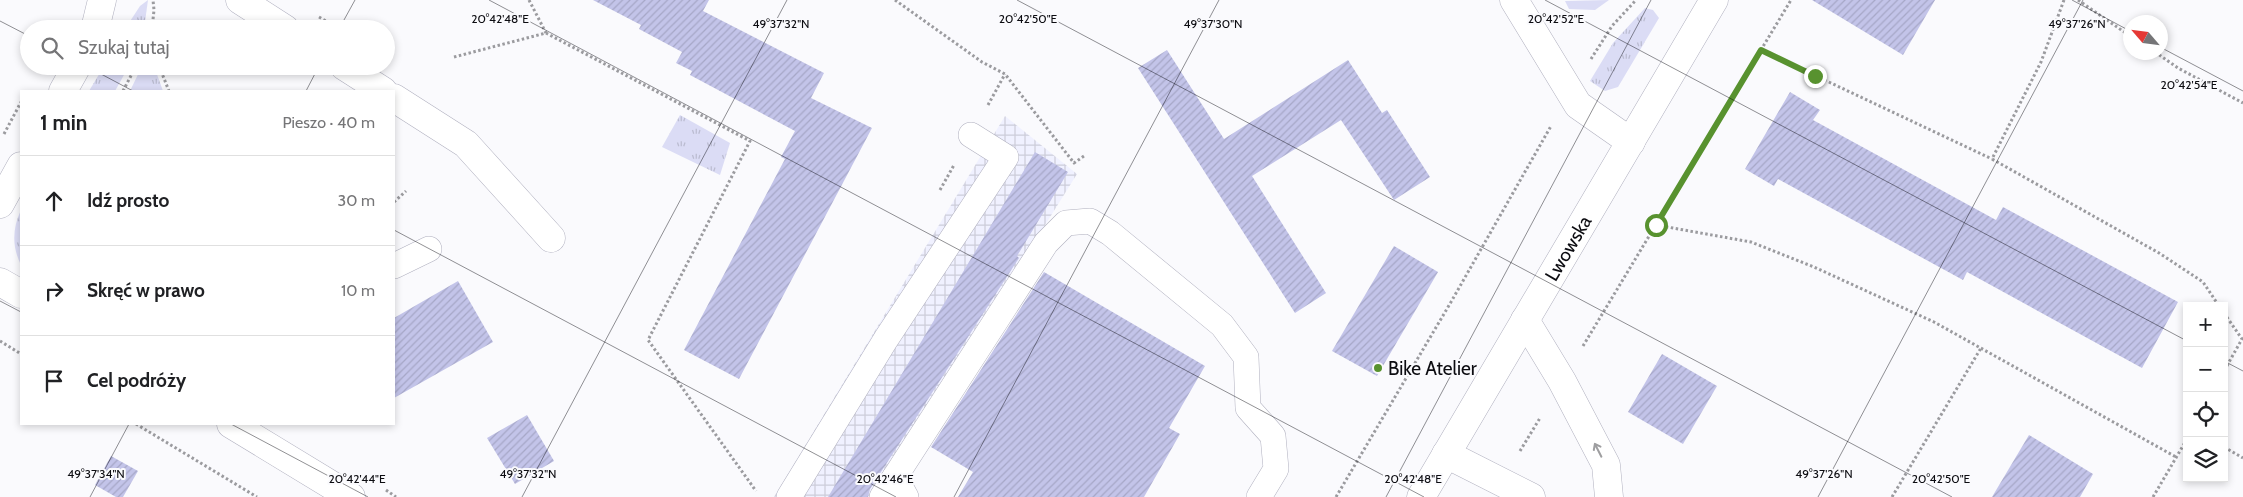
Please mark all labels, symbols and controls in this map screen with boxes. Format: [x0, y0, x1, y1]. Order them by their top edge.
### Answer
text: 20°42'48"E [471, 11, 529, 26]
text: 20°42'50"E [999, 11, 1058, 26]
text: 20°42'52"E [1528, 11, 1585, 26]
north arrow [2123, 15, 2168, 60]
text: 49°37'32"N [753, 16, 809, 31]
text: 49°37'30"N [1183, 16, 1243, 31]
text: 49°37'26"N [2048, 16, 2106, 31]
search box [20, 20, 395, 75]
icon: search [38, 34, 66, 62]
text: Szukaj tutaj [78, 36, 170, 59]
route end [1804, 65, 1827, 88]
text: 20°42'54"E [2161, 77, 2218, 92]
text: 1 min [40, 110, 87, 135]
text: Pieszo · 40 m [283, 113, 375, 132]
icon: ahead [40, 187, 68, 215]
text: Idź prosto [87, 189, 169, 212]
text: 30 m [338, 191, 375, 210]
street label: Lwowska [1540, 211, 1596, 285]
route start [1645, 214, 1668, 237]
icon: right [40, 277, 68, 305]
text: Skręć w prawo [87, 279, 205, 302]
text: 10 m [341, 281, 375, 300]
map controls [2183, 302, 2228, 482]
button: + [2183, 302, 2228, 347]
button: − [2183, 347, 2228, 392]
place label: Bike Atelier [1388, 357, 1477, 380]
marker: Bike Atelier [1372, 362, 1384, 374]
icon: arrive [40, 367, 68, 395]
text: Cel podróży [87, 369, 186, 392]
button: locate [2183, 392, 2228, 437]
button: layers [2183, 437, 2228, 482]
one-way arrow [1593, 443, 1603, 458]
text: 49°37'34"N [67, 466, 125, 481]
text: 49°37'32"N [500, 466, 556, 481]
text: 49°37'26"N [1795, 466, 1853, 481]
text: 20°42'44"E [328, 471, 386, 486]
text: 20°42'46"E [856, 471, 914, 486]
text: 20°42'48"E [1384, 471, 1442, 486]
text: 20°42'50"E [1912, 471, 1971, 486]

